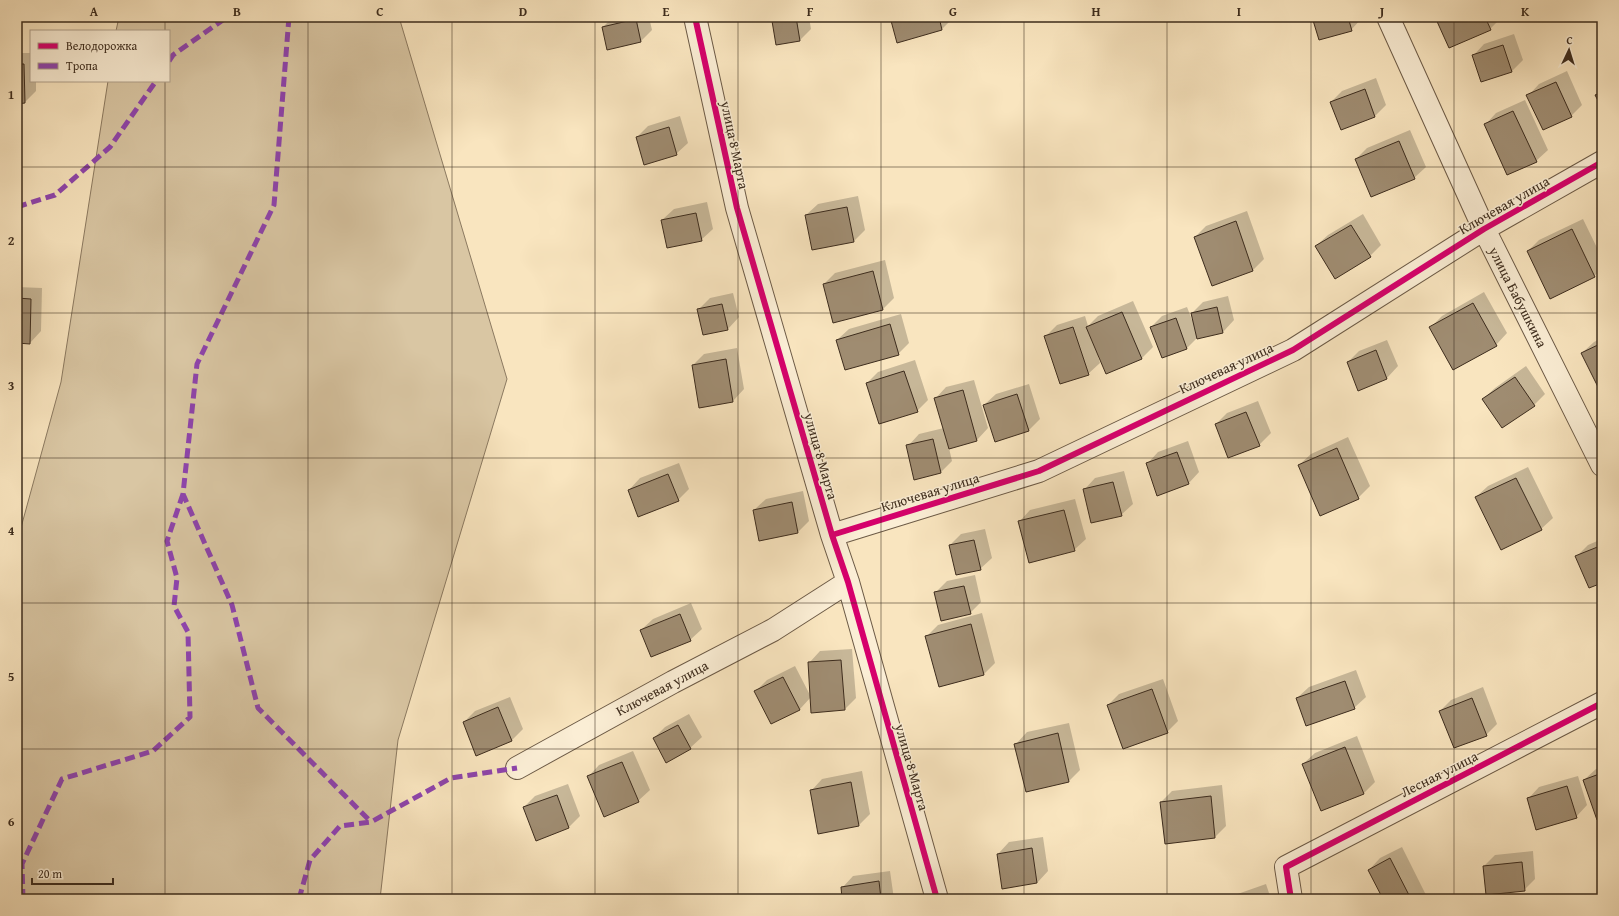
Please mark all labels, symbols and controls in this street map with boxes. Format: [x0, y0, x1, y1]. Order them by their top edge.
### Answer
text: A [90, 2, 99, 21]
text: B [233, 2, 241, 21]
text: C [376, 2, 384, 21]
text: D [519, 2, 527, 21]
text: E [663, 2, 670, 21]
text: F [807, 2, 814, 21]
text: G [949, 2, 957, 21]
text: H [1091, 2, 1101, 21]
text: I [1237, 2, 1241, 21]
text: J [1378, 2, 1385, 21]
text: K [1521, 2, 1530, 21]
legend [30, 30, 170, 82]
north arrow [1549, 30, 1589, 70]
text: С [1566, 32, 1573, 48]
text: Велодорожка [66, 37, 137, 54]
text: Тропа [66, 57, 98, 74]
text: 1 [8, 85, 14, 104]
street label: улица 8 Марта [716, 98, 754, 191]
street label: Ключевая улица [1455, 171, 1553, 239]
text: 2 [8, 231, 15, 250]
street label: улица Бабушкина [1483, 242, 1552, 351]
street label: Ключевая улица [1176, 337, 1277, 399]
text: 3 [8, 376, 14, 395]
street label: улица 8 Марта [799, 409, 843, 502]
street label: Ключевая улица [878, 467, 982, 516]
text: 4 [8, 521, 15, 540]
street label: Ключевая улица [612, 655, 712, 721]
text: 5 [8, 667, 15, 686]
street label: улица 8 Марта [890, 720, 934, 813]
street label: Лесная улица [1397, 746, 1481, 802]
text: 6 [8, 812, 15, 831]
scale bar [32, 860, 113, 886]
text: 20 m [38, 865, 62, 882]

